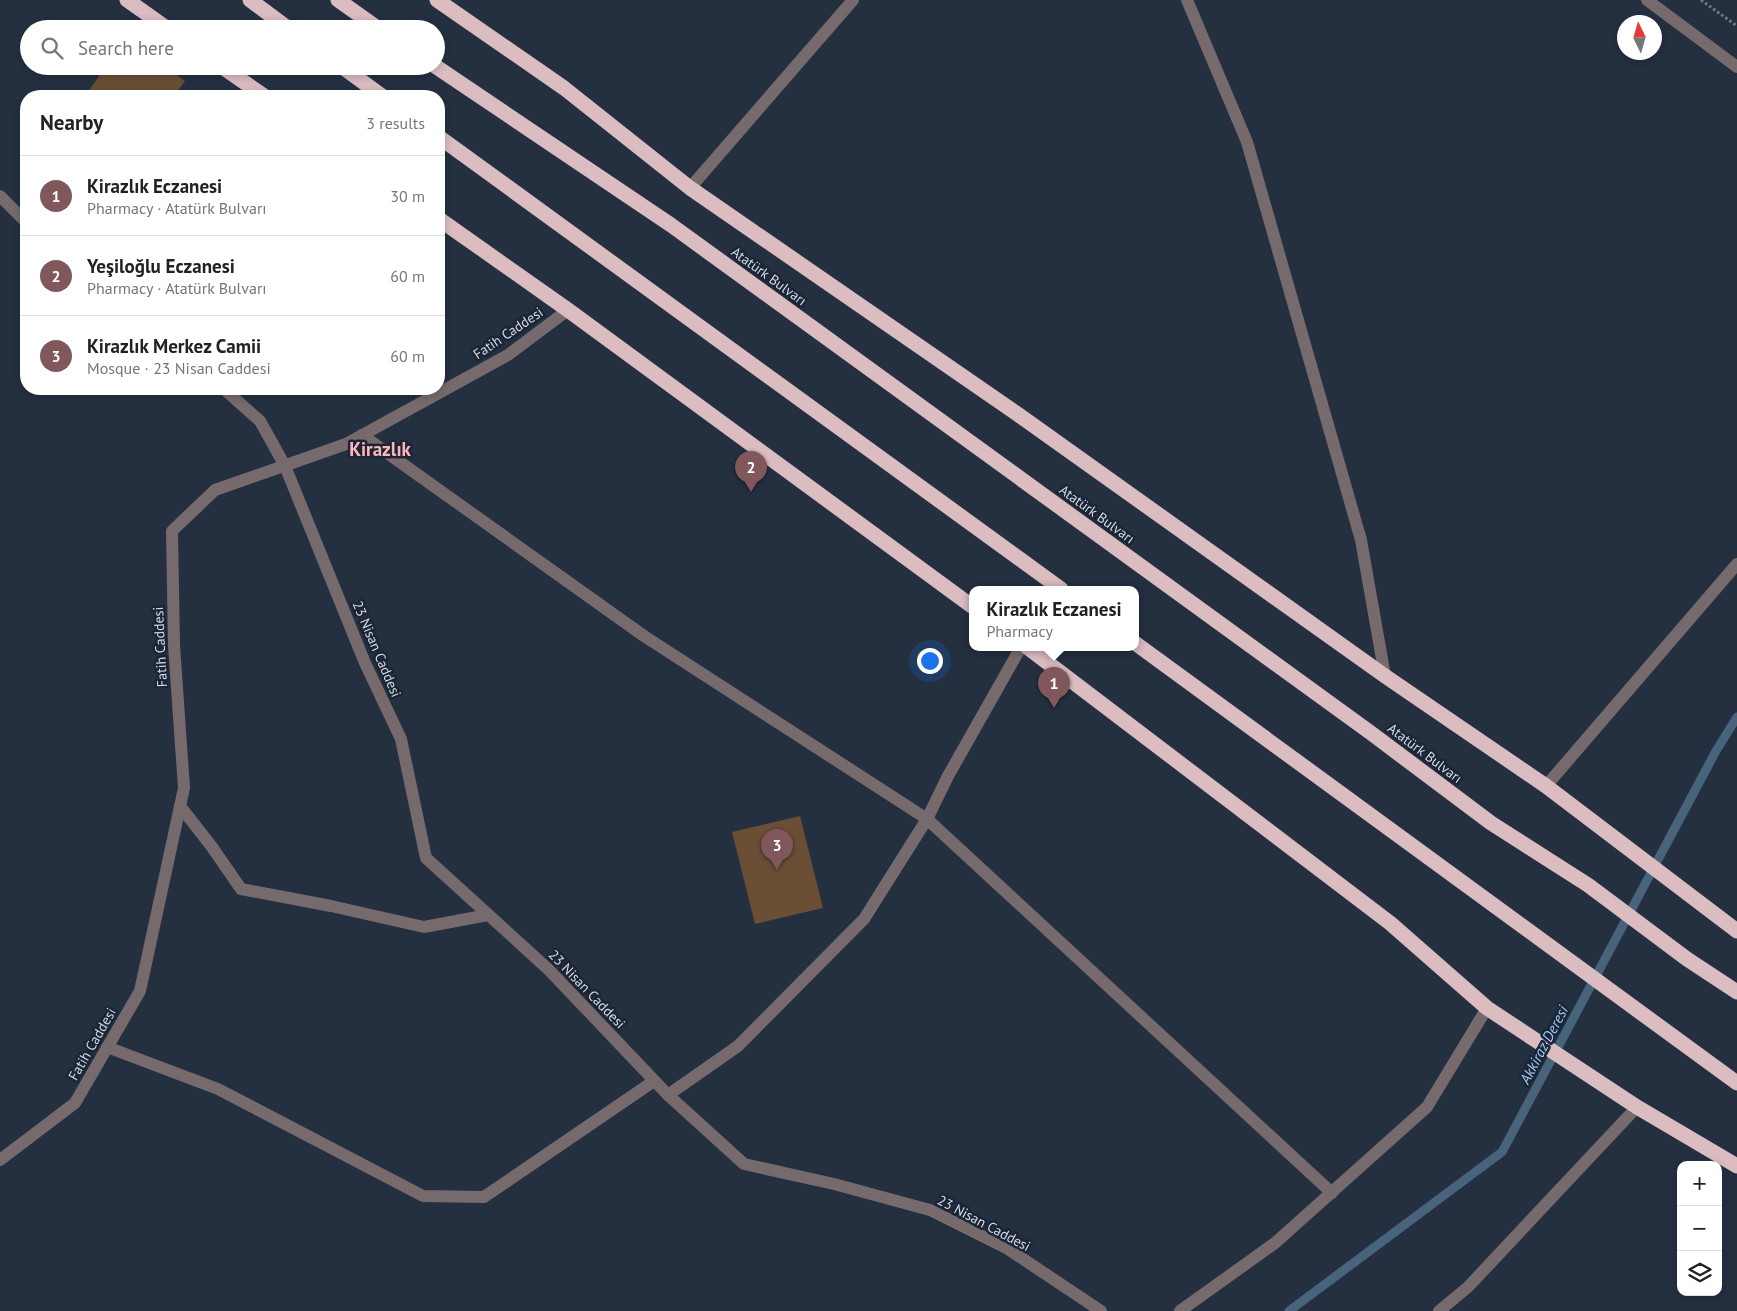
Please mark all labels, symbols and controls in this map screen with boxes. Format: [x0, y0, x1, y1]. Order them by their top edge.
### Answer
north arrow [1617, 15, 1662, 60]
search box [20, 20, 445, 75]
icon: search [38, 34, 66, 62]
text: Search here [78, 36, 174, 60]
text: Nearby [40, 109, 103, 136]
text: 3 results [366, 113, 425, 133]
text: Kirazlık Eczanesi [87, 174, 222, 198]
text: 1 [51, 186, 61, 206]
text: 30 m [390, 186, 425, 206]
text: Pharmacy · Atatürk Bulvarı [87, 198, 267, 218]
street label: Atatürk Bulvarı [728, 243, 810, 309]
text: Yeşiloğlu Eczanesi [87, 254, 235, 278]
text: 2 [51, 266, 61, 286]
text: 60 m [390, 266, 425, 286]
text: Pharmacy · Atatürk Bulvarı [87, 278, 267, 298]
street label: Fatih Caddesi [470, 303, 546, 363]
text: Kirazlık Merkez Camii [87, 334, 261, 358]
text: 3 [51, 346, 61, 366]
text: 60 m [390, 346, 425, 366]
text: Mosque · 23 Nisan Caddesi [87, 358, 271, 378]
district label: Kirazlık [349, 437, 412, 461]
pin: 2 [735, 451, 767, 492]
street label: Atatürk Bulvarı [1056, 481, 1138, 547]
popup [969, 586, 1139, 651]
text: Kirazlık Eczanesi [986, 597, 1122, 621]
street label: 23 Nisan Caddesi [349, 598, 405, 700]
street label: Fatih Caddesi [149, 606, 171, 688]
text: Pharmacy [986, 621, 1053, 641]
your location [917, 648, 943, 674]
pin: 1 [1038, 667, 1070, 708]
street label: Atatürk Bulvarı [1384, 719, 1466, 787]
pin: 3 [761, 829, 793, 870]
street label: 23 Nisan Caddesi [545, 946, 629, 1032]
water label: Akkiraz Deresi [1515, 1001, 1573, 1088]
street label: Fatih Caddesi [64, 1005, 120, 1083]
map controls [1677, 1161, 1722, 1296]
button: + [1677, 1161, 1722, 1206]
street label: 23 Nisan Caddesi [934, 1191, 1034, 1255]
button: − [1677, 1206, 1722, 1251]
button: layers [1677, 1251, 1722, 1296]

